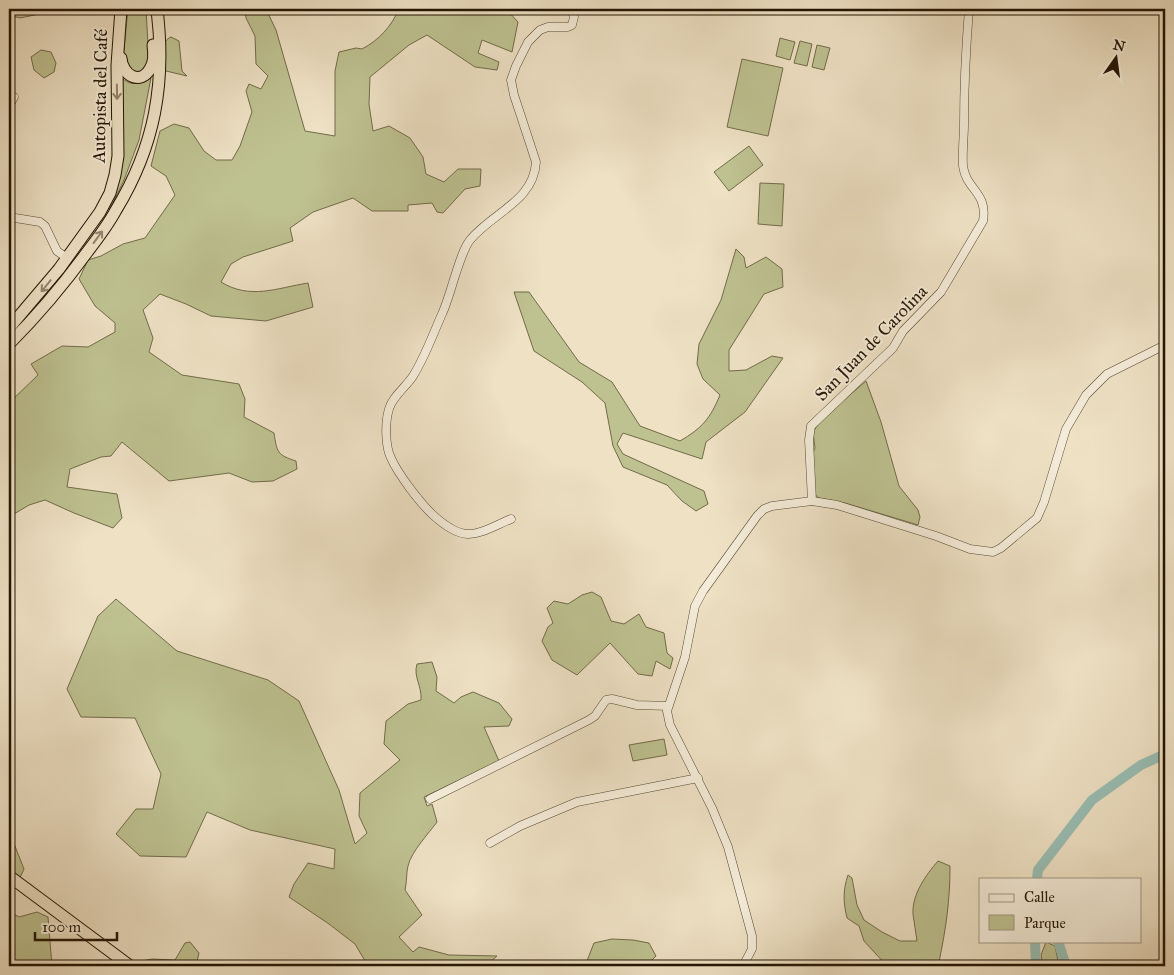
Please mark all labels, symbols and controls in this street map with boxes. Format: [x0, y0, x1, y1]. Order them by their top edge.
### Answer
street label: Autopista del Café [88, 28, 112, 164]
north arrow [1092, 32, 1142, 82]
text: N [1111, 36, 1127, 56]
one-way arrow [112, 84, 122, 100]
one-way arrow [93, 230, 104, 244]
one-way arrow [40, 279, 51, 292]
street label: San Juan de Carolina [810, 280, 933, 406]
legend [979, 878, 1142, 942]
text: Calle [1024, 888, 1055, 906]
scale bar [35, 910, 118, 942]
text: Parque [1024, 914, 1066, 933]
text: 100 m [42, 918, 82, 936]

